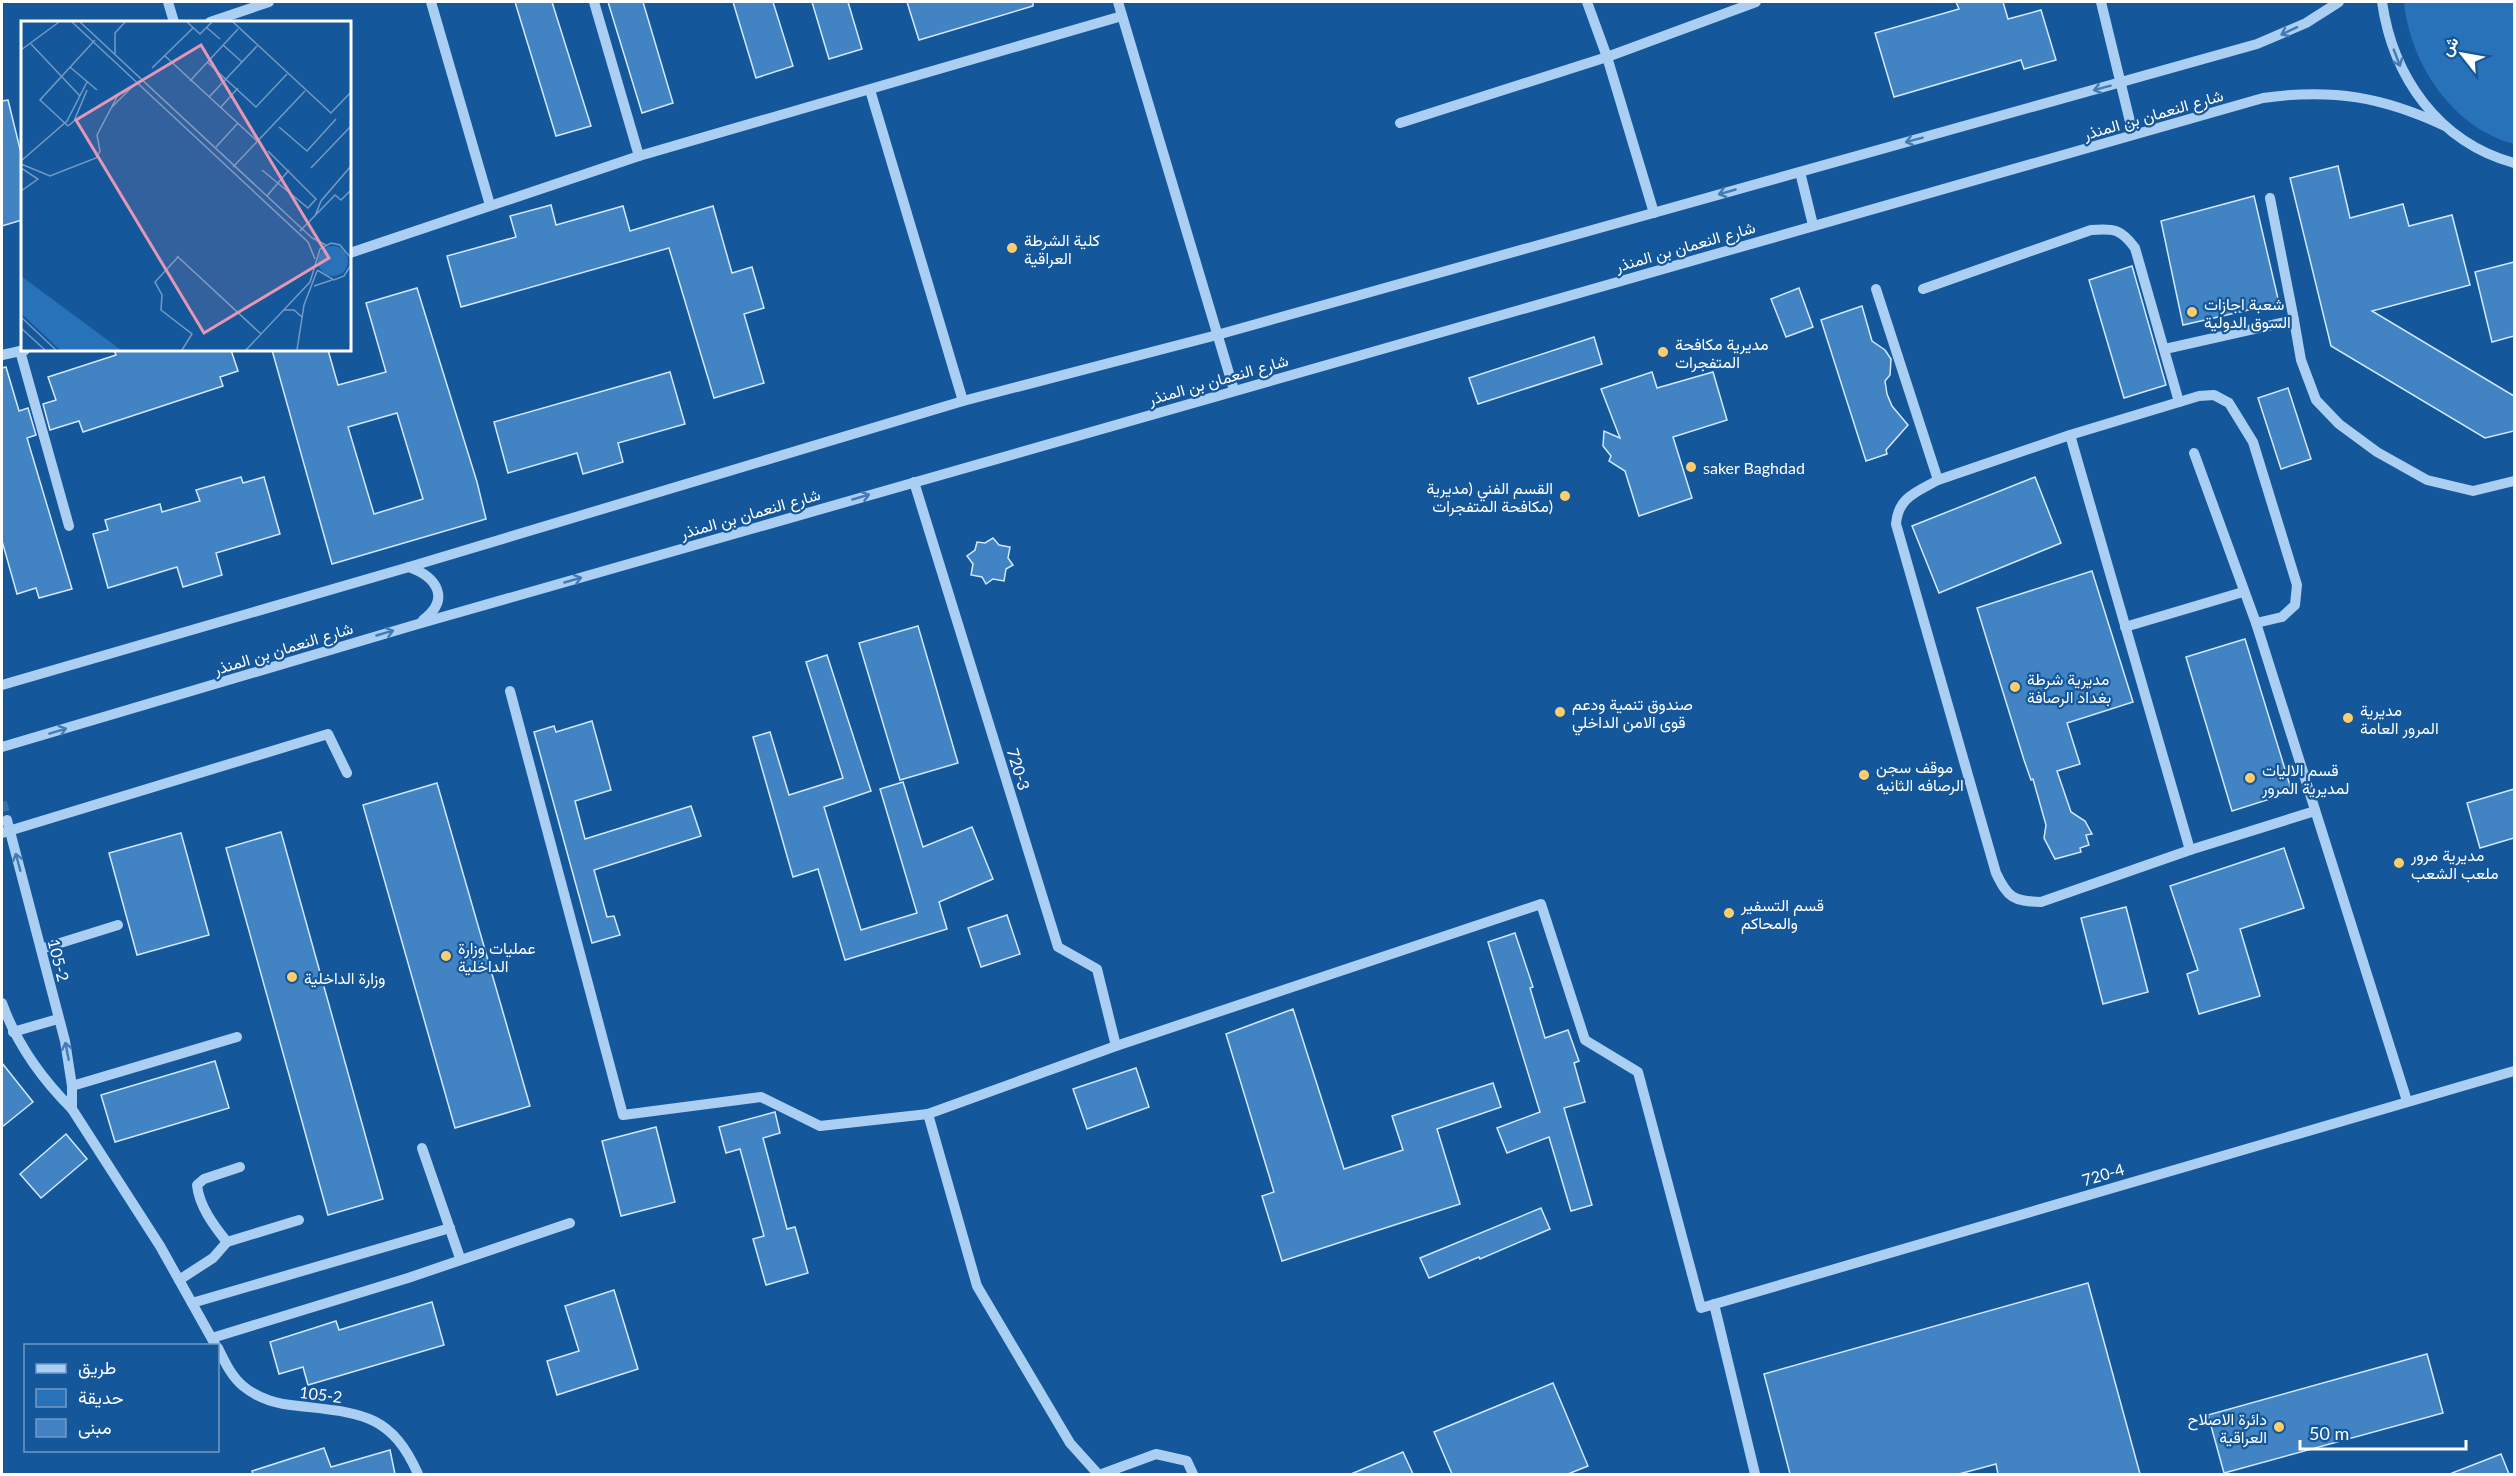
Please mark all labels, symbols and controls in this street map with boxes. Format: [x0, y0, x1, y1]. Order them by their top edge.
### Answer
inset map [21, 21, 351, 351]
north arrow [2432, 24, 2492, 84]
one-way arrow [2280, 26, 2298, 38]
text: ش [2436, 33, 2463, 60]
one-way arrow [2392, 48, 2403, 67]
one-way arrow [2093, 83, 2112, 94]
street label: شارع النعمان بن المنذر [2080, 85, 2226, 146]
one-way arrow [1905, 135, 1924, 146]
one-way arrow [1717, 187, 1736, 199]
street label: شارع النعمان بن المنذر [1612, 217, 1758, 278]
place label: كلية الشرطة العراقية [1024, 230, 1100, 269]
marker: كلية الشرطة العراقية [1005, 241, 1019, 255]
place label: شعبة اجازات السوق الدولية [2204, 294, 2291, 333]
marker: شعبة اجازات السوق الدولية [2185, 305, 2199, 319]
place label: مديرية مكافحة المتفجرات [1675, 334, 1769, 373]
marker: مديرية مكافحة المتفجرات [1656, 345, 1670, 359]
street label: شارع النعمان بن المنذر [1145, 350, 1291, 411]
place label: saker Baghdad [1703, 458, 1805, 477]
marker: saker Baghdad [1684, 460, 1698, 474]
place label: القسم الفني (مديرية مكافحة المتفجرات) [1427, 478, 1553, 517]
street label: شارع النعمان بن المنذر [677, 484, 823, 545]
marker: القسم الفني (مديرية مكافحة المتفجرات) [1558, 489, 1572, 503]
one-way arrow [851, 491, 870, 502]
one-way arrow [563, 573, 582, 585]
street label: شارع النعمان بن المنذر [210, 618, 356, 681]
one-way arrow [376, 627, 395, 638]
place label: مديرية شرطة بغداد الرصافة [2027, 669, 2111, 708]
marker: مديرية شرطة بغداد الرصافة [2008, 680, 2022, 694]
place label: صندوق تنمية ودعم قوى الامن الداخلي [1572, 694, 1693, 736]
place label: مديرية المرور العامة [2360, 700, 2439, 739]
marker: صندوق تنمية ودعم قوى الامن الداخلي [1553, 705, 1567, 719]
marker: مديرية المرور العامة [2341, 711, 2355, 725]
one-way arrow [48, 725, 67, 736]
street label: 720-3 [1004, 746, 1034, 792]
place label: موقف سجن الرصافه الثانيه [1876, 757, 1964, 796]
place label: قسم الاليات لمديرية المرور [2261, 760, 2349, 799]
marker: موقف سجن الرصافه الثانيه [1857, 768, 1871, 782]
marker: قسم الاليات لمديرية المرور [2243, 771, 2257, 785]
place label: مديرية مرور ملعب الشعب [2410, 845, 2499, 883]
one-way arrow [11, 853, 23, 872]
marker: مديرية مرور ملعب الشعب [2392, 856, 2406, 870]
place label: قسم التسفير والمحاكم [1740, 895, 1824, 934]
marker: قسم التسفير والمحاكم [1722, 906, 1736, 920]
street label: 105-2 [45, 937, 73, 983]
place label: عمليات وزارة الداخلية [458, 938, 536, 976]
marker: عمليات وزارة الداخلية [439, 949, 453, 963]
place label: وزارة الداخلية [304, 968, 385, 989]
marker: وزارة الداخلية [285, 970, 299, 984]
one-way arrow [61, 1042, 72, 1061]
street label: 720-4 [2080, 1159, 2126, 1189]
legend [24, 1344, 219, 1452]
text: طريق [78, 1356, 116, 1379]
street label: 105-2 [298, 1382, 344, 1406]
text: حديقة [78, 1386, 124, 1408]
place label: دائرة الاصلاح العراقية [2188, 1409, 2267, 1448]
scale bar [2300, 1413, 2466, 1451]
text: مبنى [78, 1416, 112, 1439]
marker: دائرة الاصلاح العراقية [2272, 1420, 2286, 1434]
text: 50 m [2309, 1422, 2349, 1444]

